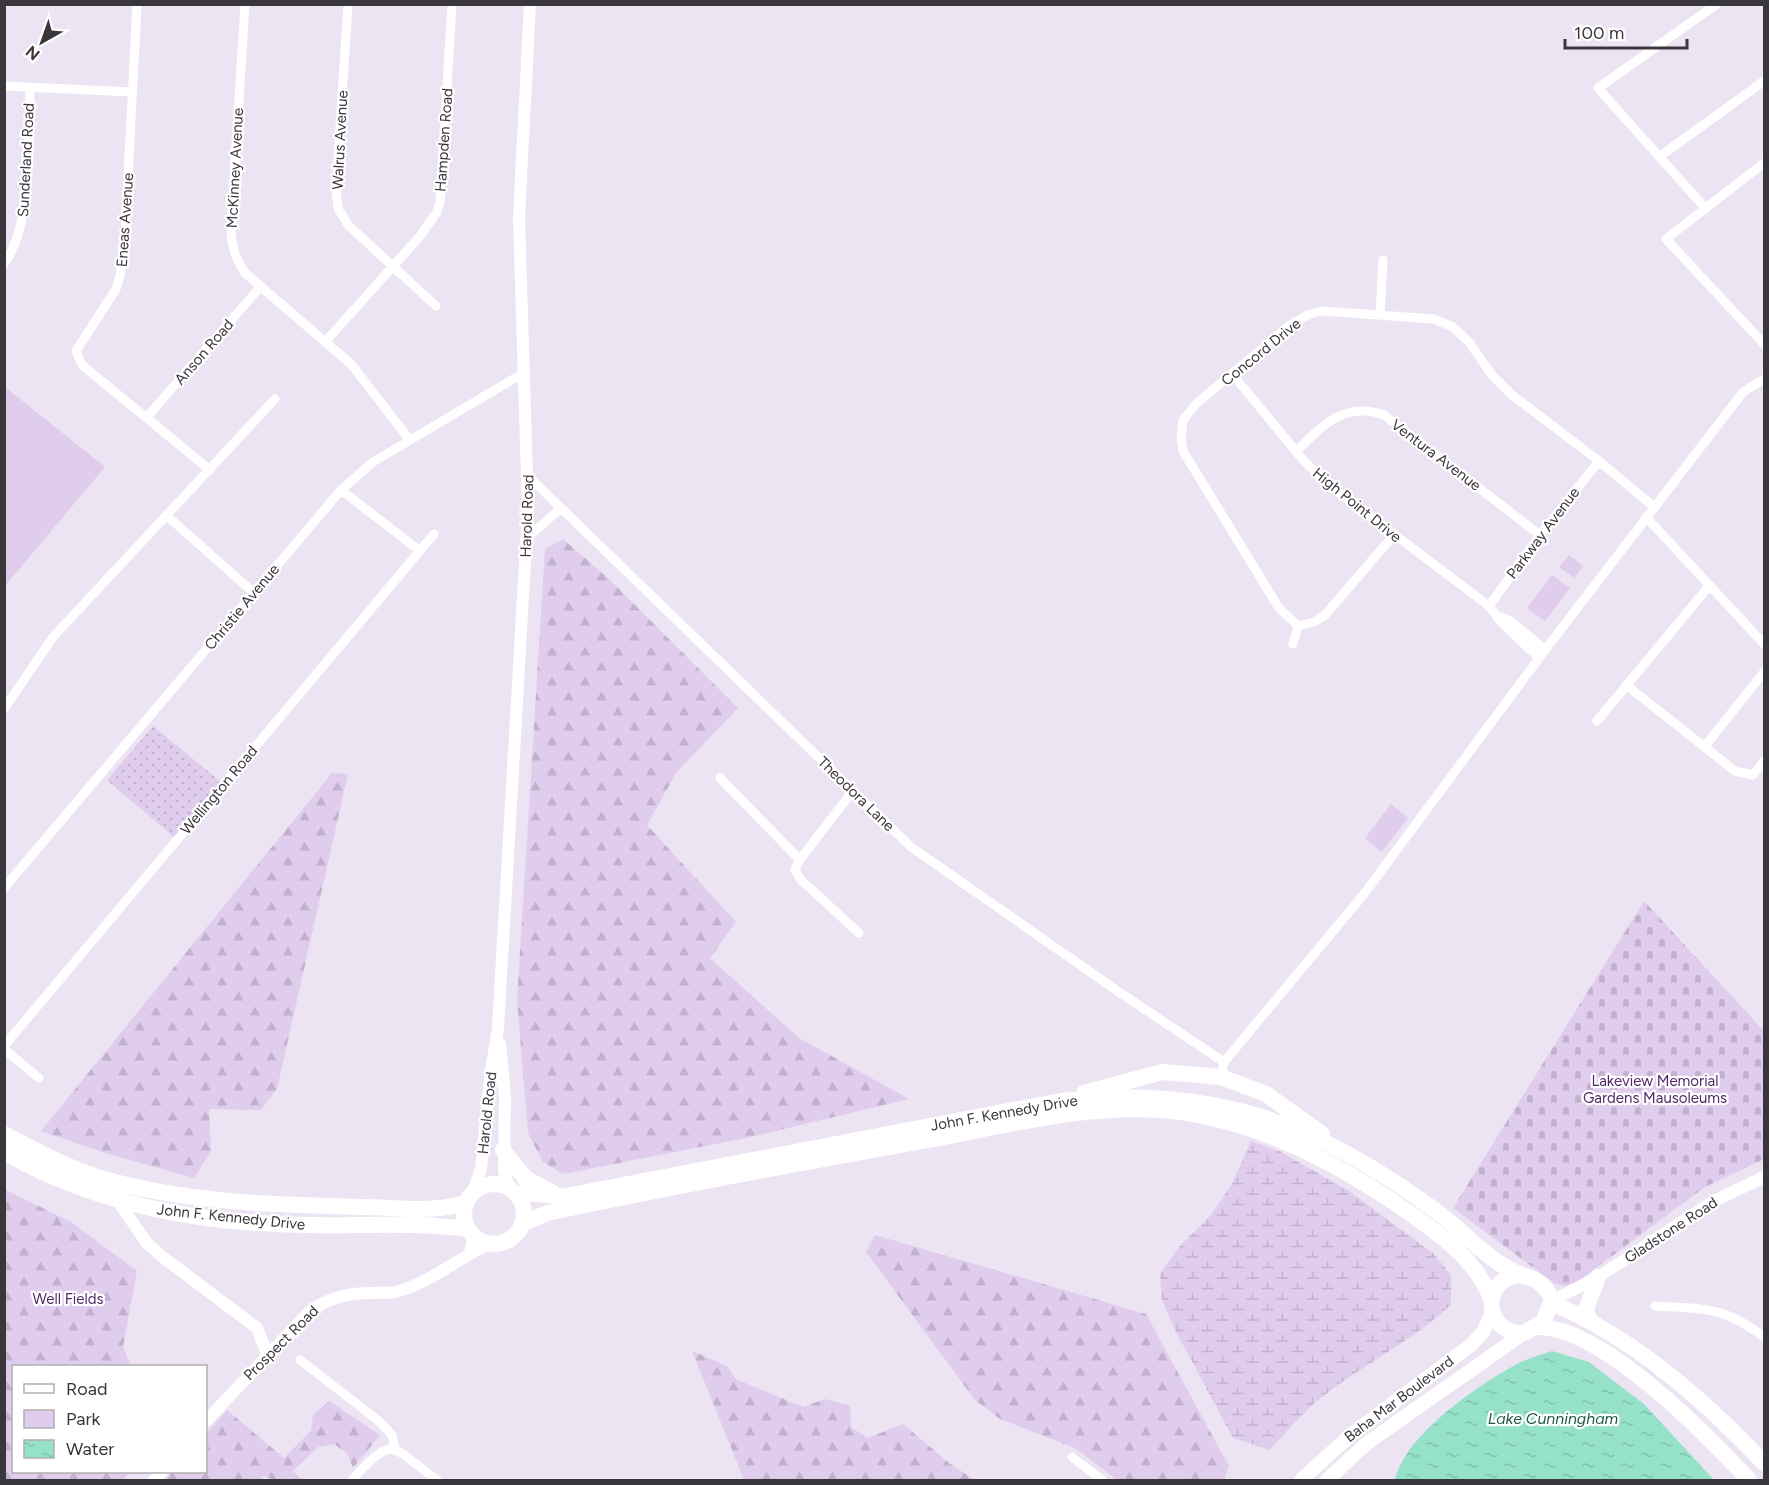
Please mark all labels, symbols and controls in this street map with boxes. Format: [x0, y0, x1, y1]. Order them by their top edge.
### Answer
north arrow [12, 12, 72, 72]
scale bar [1565, 12, 1686, 50]
text: 100 m [1574, 22, 1624, 44]
text: N [22, 42, 44, 64]
street label: Hampden Road [431, 87, 457, 193]
street label: Walrus Avenue [328, 90, 352, 190]
street label: Sunderland Road [14, 102, 38, 218]
street label: McKinney Avenue [223, 107, 247, 229]
street label: Eneas Avenue [113, 172, 137, 268]
street label: Concord Drive [1218, 314, 1304, 390]
street label: Anson Road [171, 316, 237, 388]
street label: Ventura Avenue [1388, 415, 1484, 495]
street label: High Point Drive [1309, 464, 1405, 546]
street label: Harold Road [517, 474, 537, 558]
street label: Parkway Avenue [1503, 484, 1583, 582]
street label: Christie Avenue [201, 560, 283, 654]
street label: Wellington Road [177, 742, 261, 838]
street label: Theodora Lane [814, 753, 898, 835]
street label: Harold Road [474, 1071, 500, 1155]
park label: Lakeview Memorial Gardens Mausoleums [1583, 1072, 1727, 1107]
street label: John F. Kennedy Drive [929, 1091, 1079, 1135]
street label: Gladstone Road [1621, 1193, 1721, 1267]
street label: John F. Kennedy Drive [156, 1200, 306, 1234]
park label: Well Fields [32, 1290, 104, 1308]
street label: Prospect Road [240, 1302, 322, 1384]
street label: Baha Mar Boulevard [1341, 1352, 1457, 1446]
legend [12, 1365, 207, 1473]
text: Road [66, 1378, 107, 1400]
text: Park [66, 1408, 101, 1430]
water label: Lake Cunningham [1488, 1409, 1619, 1428]
text: Water [66, 1438, 114, 1460]

